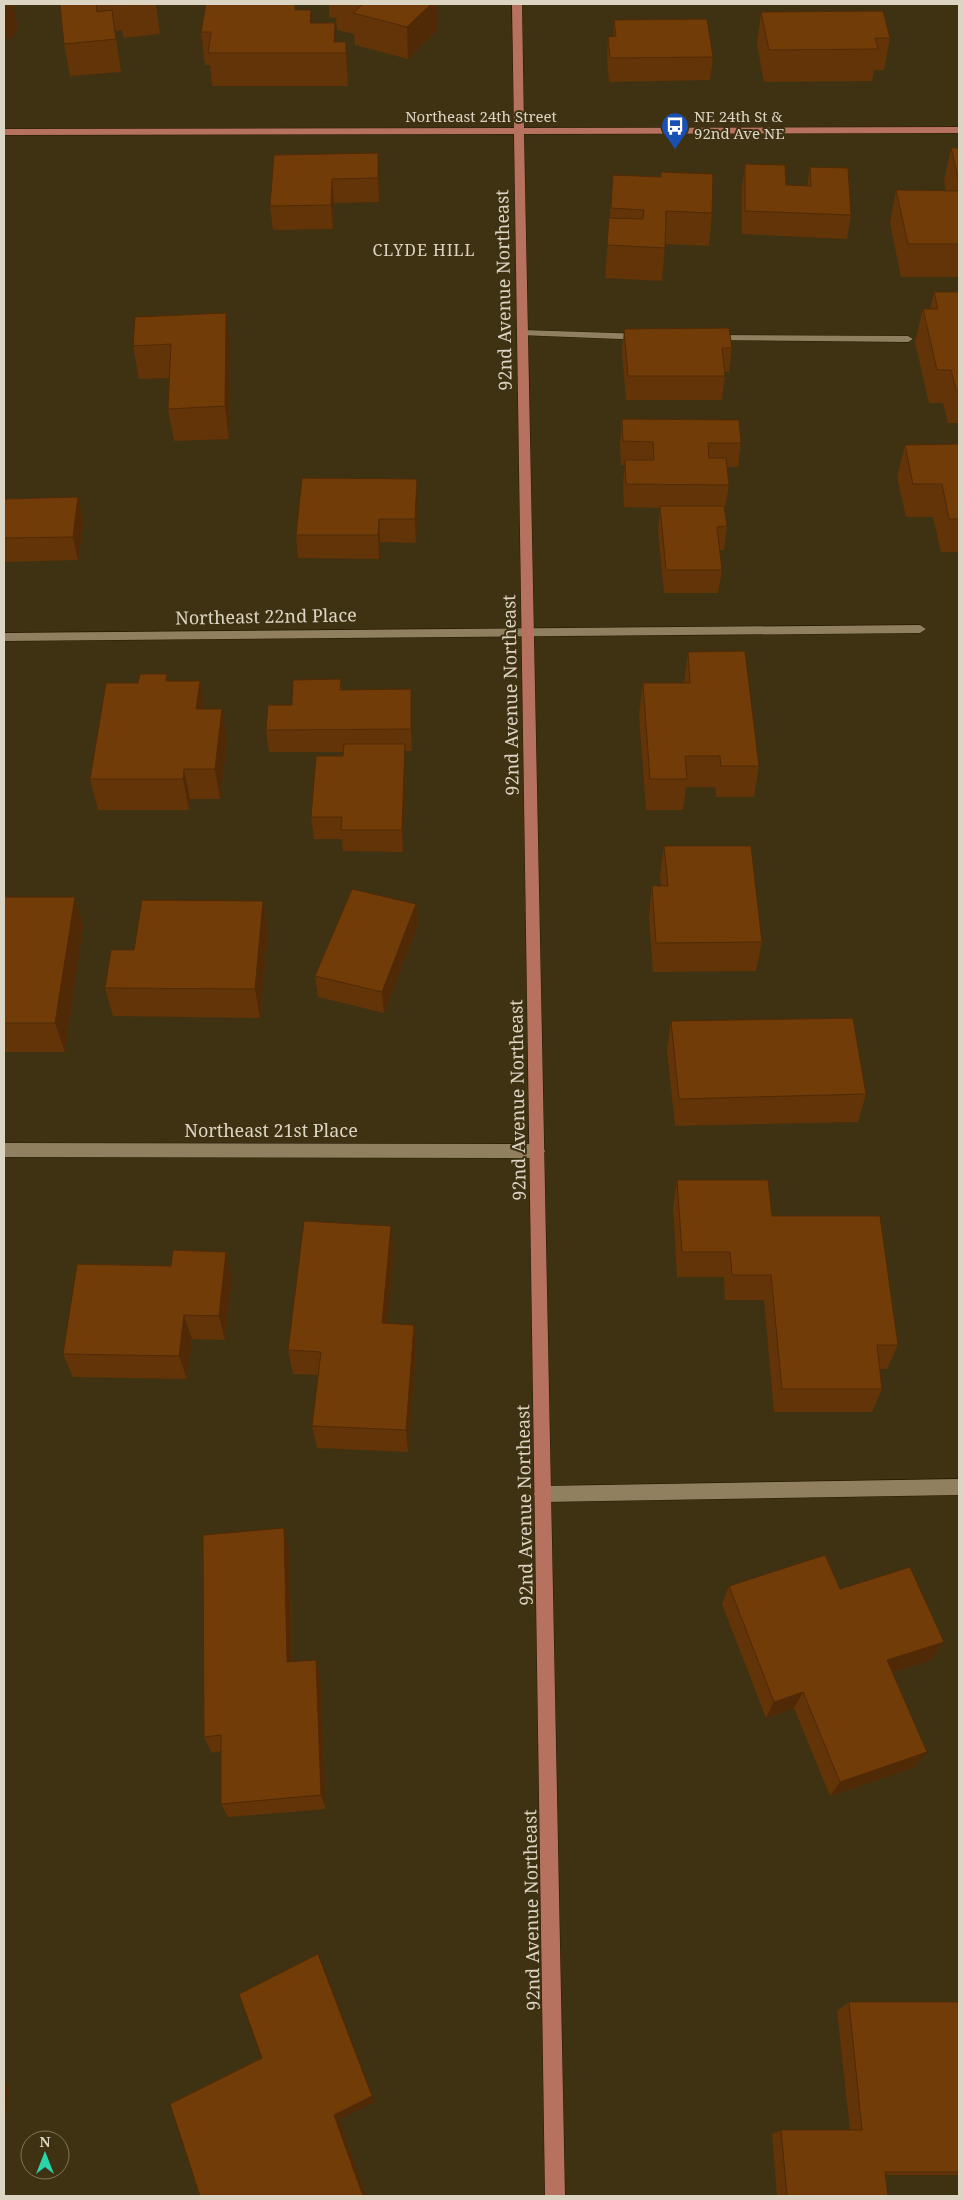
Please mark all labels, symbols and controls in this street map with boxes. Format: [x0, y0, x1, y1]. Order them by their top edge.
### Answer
street label: Northeast 24th Street [405, 106, 557, 126]
place label: NE 24th St & 92nd Ave NE [694, 106, 785, 143]
bus stop icon: NE 24th St & 92nd Ave NE [660, 111, 690, 150]
street label: 92nd Avenue Northeast [489, 189, 517, 391]
district label: CLYDE HILL [372, 239, 476, 261]
street label: 92nd Avenue Northeast [496, 594, 524, 796]
street label: Northeast 22nd Place [175, 602, 357, 630]
street label: 92nd Avenue Northeast [503, 999, 531, 1201]
street label: Northeast 21st Place [184, 1118, 358, 1142]
street label: 92nd Avenue Northeast [510, 1404, 538, 1606]
street label: 92nd Avenue Northeast [517, 1809, 545, 2011]
north arrow [20, 2130, 70, 2180]
text: N [39, 2132, 51, 2151]

